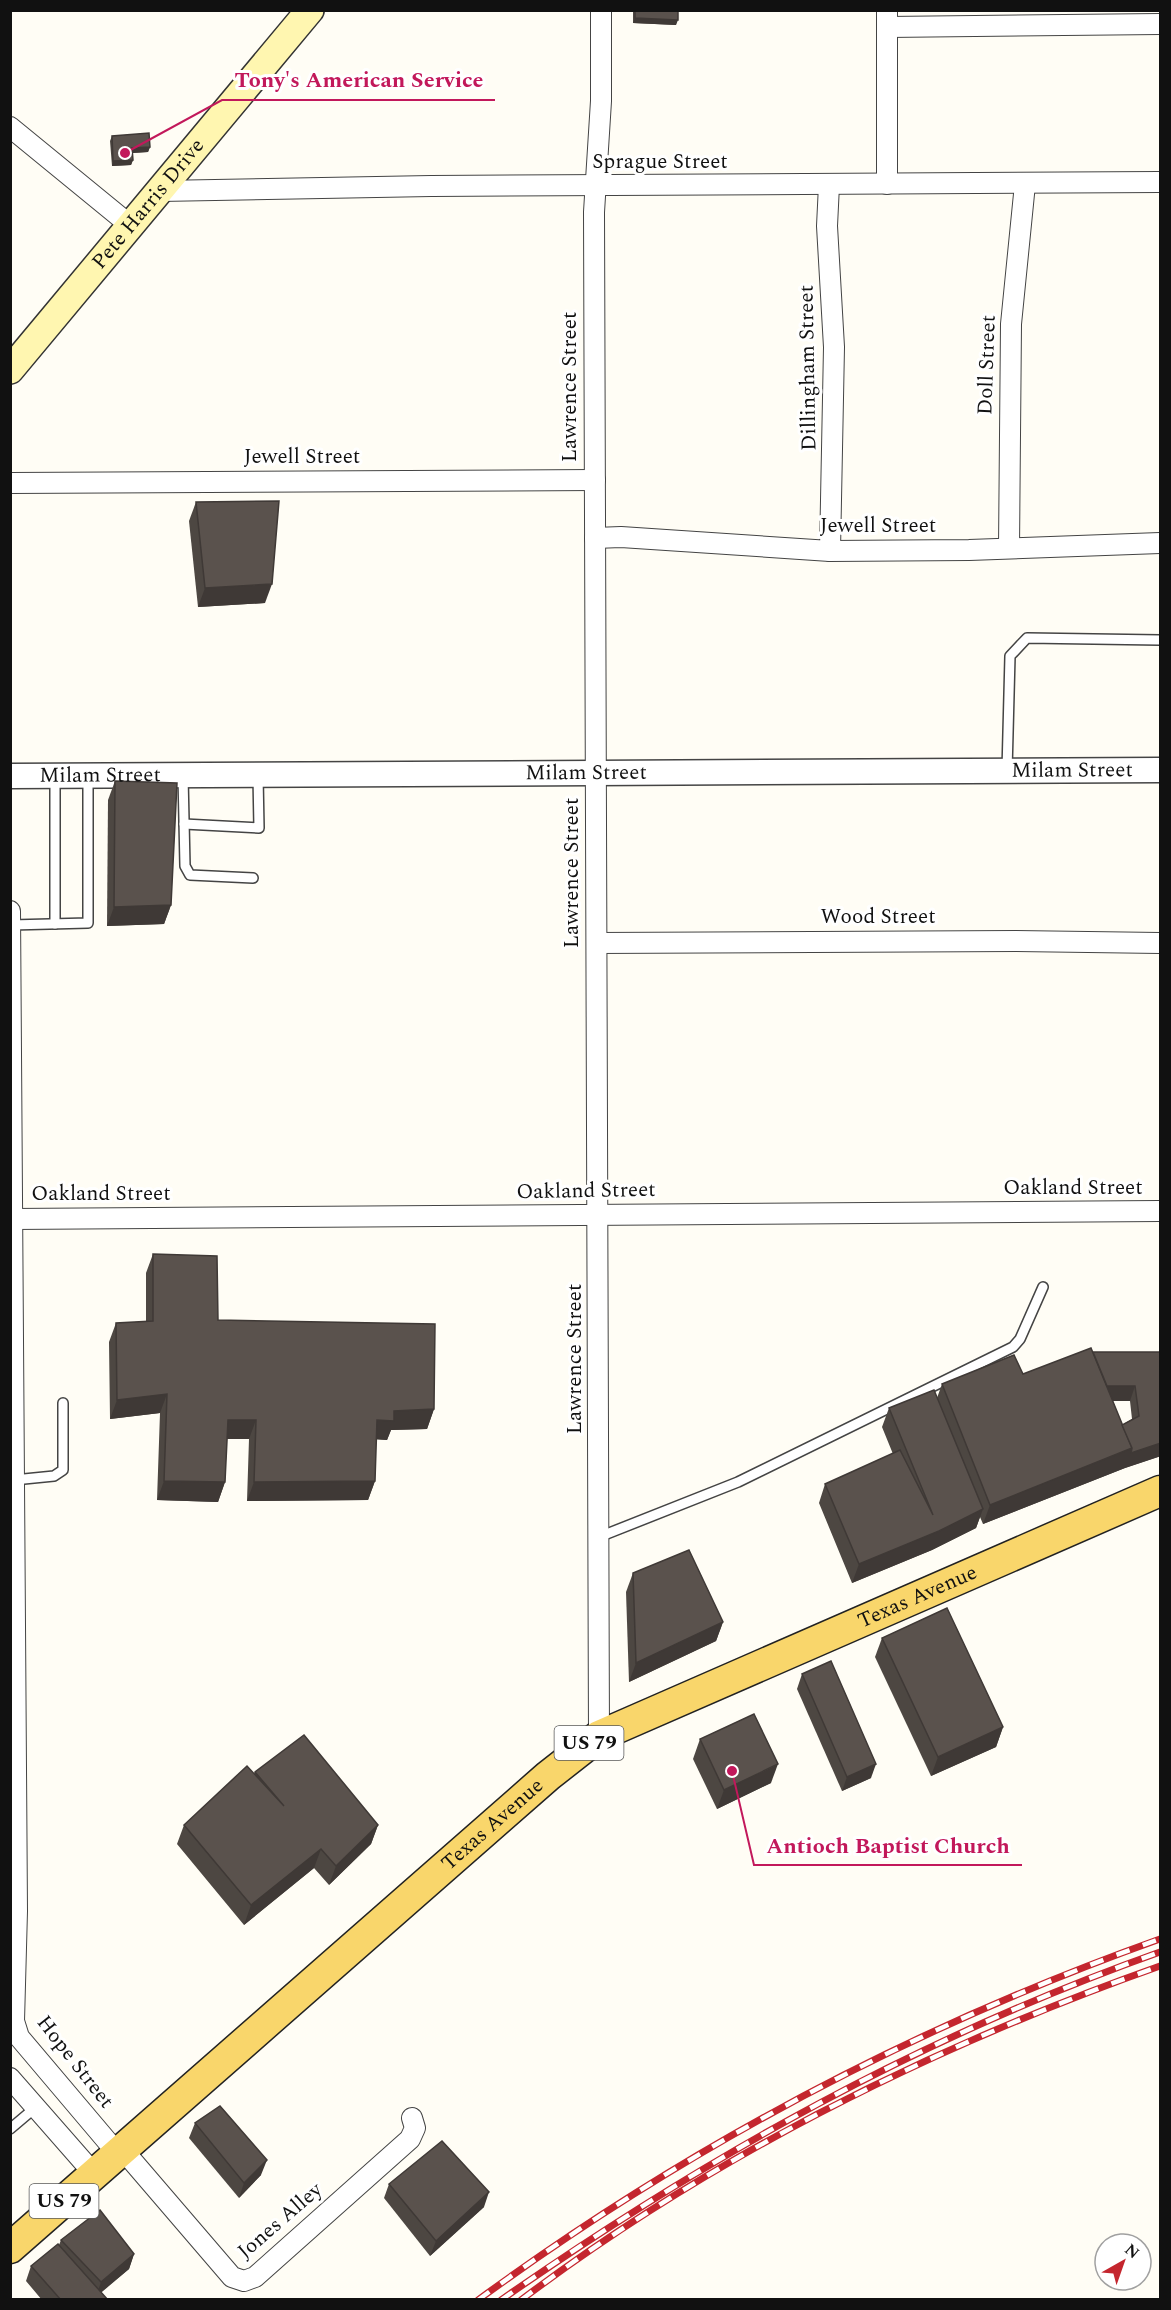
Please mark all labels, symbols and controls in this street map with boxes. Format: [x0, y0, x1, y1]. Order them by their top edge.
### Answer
callout: Tony's American Service [222, 60, 495, 100]
text: Tony's American Service [235, 64, 484, 97]
street label: Pete Harris Drive [84, 131, 213, 277]
street label: Sprague Street [592, 146, 728, 178]
street label: Dillingham Street [791, 285, 825, 451]
street label: Lawrence Street [554, 312, 586, 462]
street label: Doll Street [969, 314, 1005, 416]
street label: Jewell Street [244, 441, 360, 473]
street label: Jewell Street [820, 510, 936, 542]
street label: Milam Street [1011, 754, 1133, 787]
street label: Milam Street [525, 757, 647, 789]
street label: Milam Street [39, 759, 161, 792]
street label: Lawrence Street [556, 798, 588, 948]
street label: Wood Street [820, 901, 936, 933]
street label: Oakland Street [1003, 1172, 1143, 1204]
street label: Oakland Street [516, 1174, 656, 1208]
street label: Oakland Street [31, 1178, 171, 1210]
street label: Lawrence Street [559, 1284, 591, 1434]
street label: Texas Avenue [853, 1557, 982, 1637]
road number: US 79 [554, 1726, 624, 1760]
street label: Texas Avenue [434, 1771, 551, 1879]
callout: Antioch Baptist Church [754, 1825, 1022, 1865]
text: Antioch Baptist Church [766, 1830, 1010, 1863]
street label: Hope Street [28, 2008, 122, 2116]
street label: Jones Alley [230, 2174, 330, 2267]
road number: US 79 [29, 2184, 98, 2218]
north arrow [1093, 2232, 1153, 2292]
text: N [1119, 2238, 1145, 2265]

